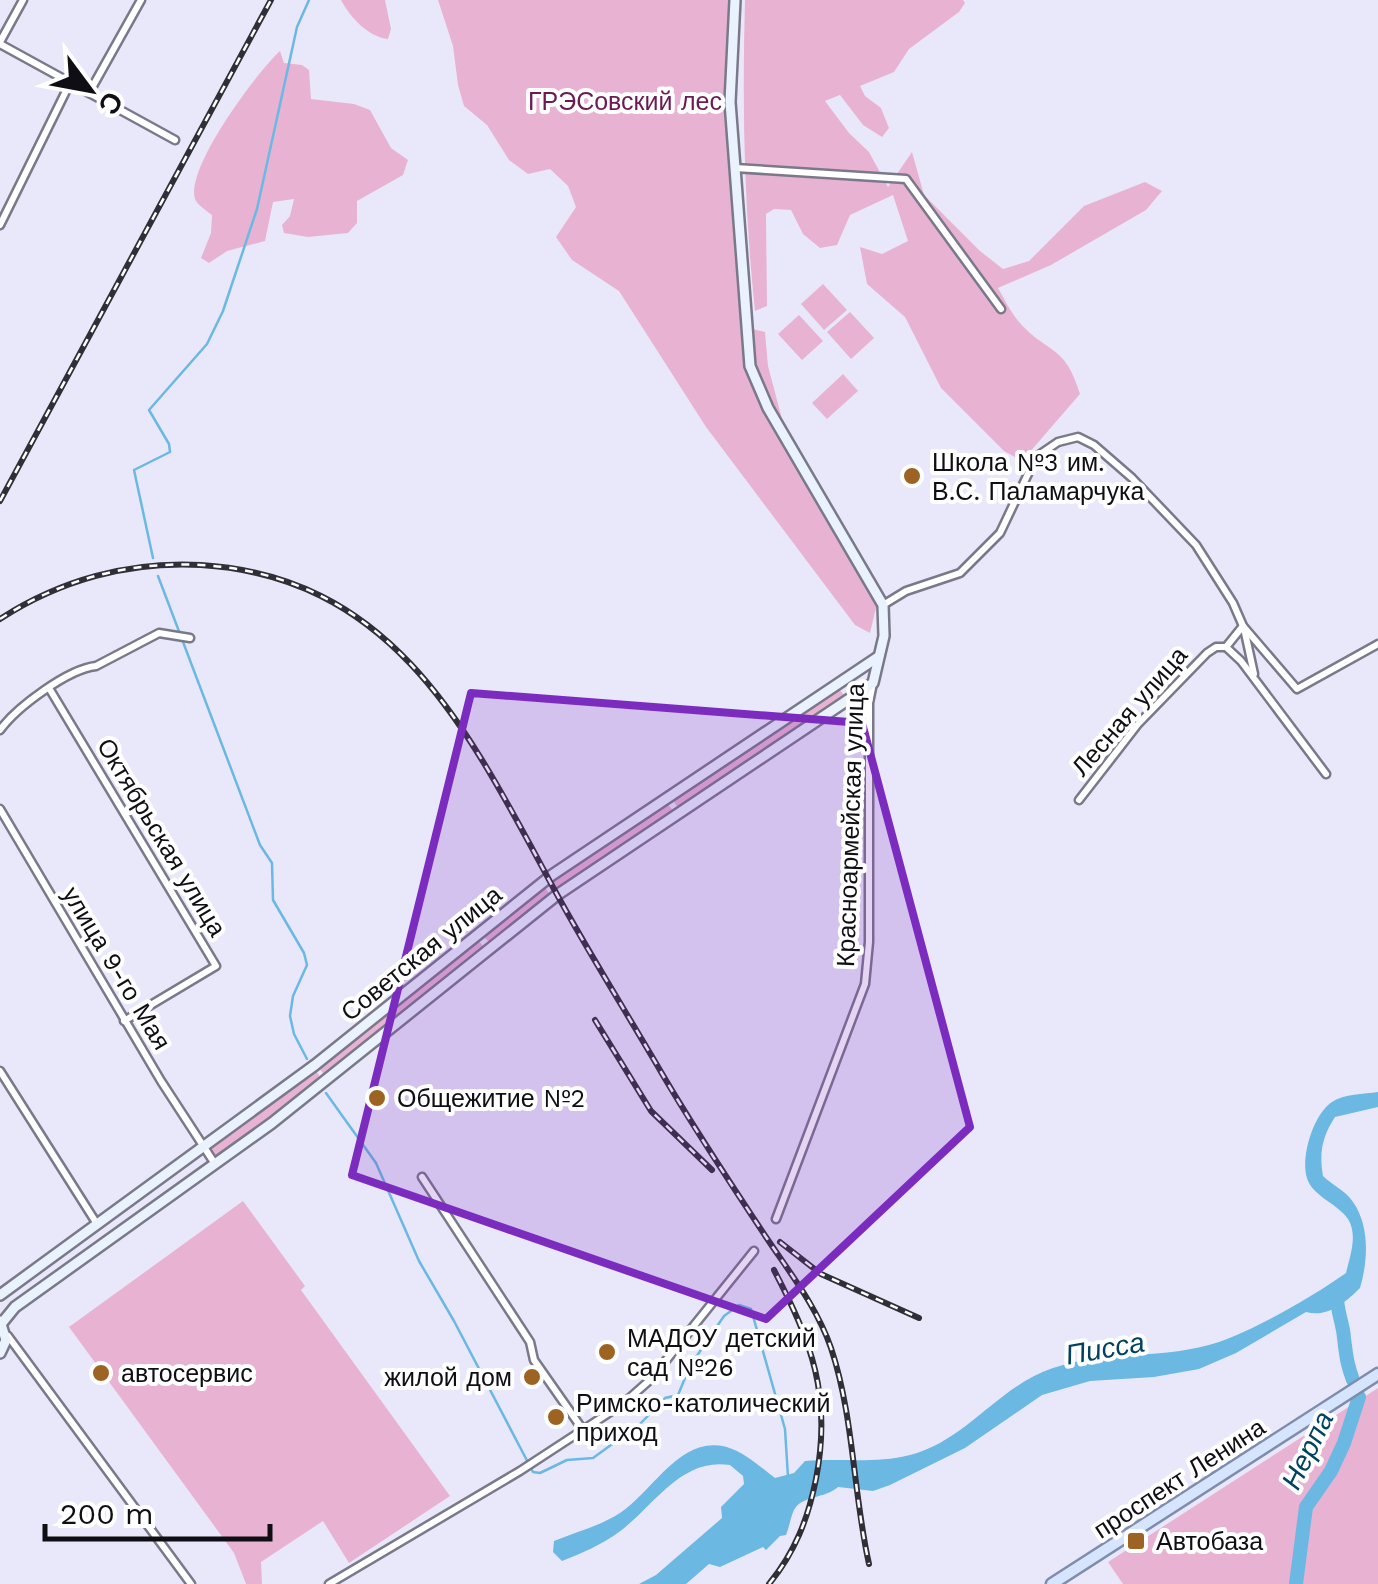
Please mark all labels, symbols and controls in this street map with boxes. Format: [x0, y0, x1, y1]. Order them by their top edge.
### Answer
north arrow [40, 40, 140, 140]
text: С [91, 86, 130, 120]
park label: ГРЭСовский лес [528, 87, 722, 116]
place label: Школа №3 им. В.С. Паламарчука [932, 448, 1144, 506]
marker: Школа №3 им. В.С. Паламарчука [901, 465, 923, 487]
street label: Лесная улица [1066, 641, 1193, 782]
street label: Красноармейская улица [831, 682, 870, 967]
street label: Октябрьская улица [91, 733, 232, 941]
street label: Советская улица [335, 880, 507, 1027]
street label: улица 9-го Мая [57, 882, 177, 1055]
place label: Общежитие №2 [397, 1084, 585, 1113]
marker: Общежитие №2 [366, 1087, 388, 1109]
place label: МАДОУ детский сад №26 [627, 1324, 816, 1382]
water label: Писса [1063, 1325, 1147, 1372]
marker: МАДОУ детский сад №26 [596, 1341, 618, 1363]
place label: автосервис [121, 1359, 253, 1388]
marker: автосервис [90, 1362, 112, 1384]
place label: жилой дом [384, 1363, 512, 1392]
marker: жилой дом [521, 1366, 543, 1388]
place label: Римско-католический приход [576, 1389, 830, 1447]
marker: Римско-католический приход [545, 1406, 567, 1428]
water label: Нерпа [1275, 1406, 1340, 1494]
street label: проспект Ленина [1088, 1412, 1270, 1545]
scale bar [45, 1479, 270, 1541]
text: 200 m [60, 1496, 154, 1531]
place label: Автобаза [1156, 1527, 1263, 1556]
marker: Автобаза [1125, 1530, 1147, 1552]

